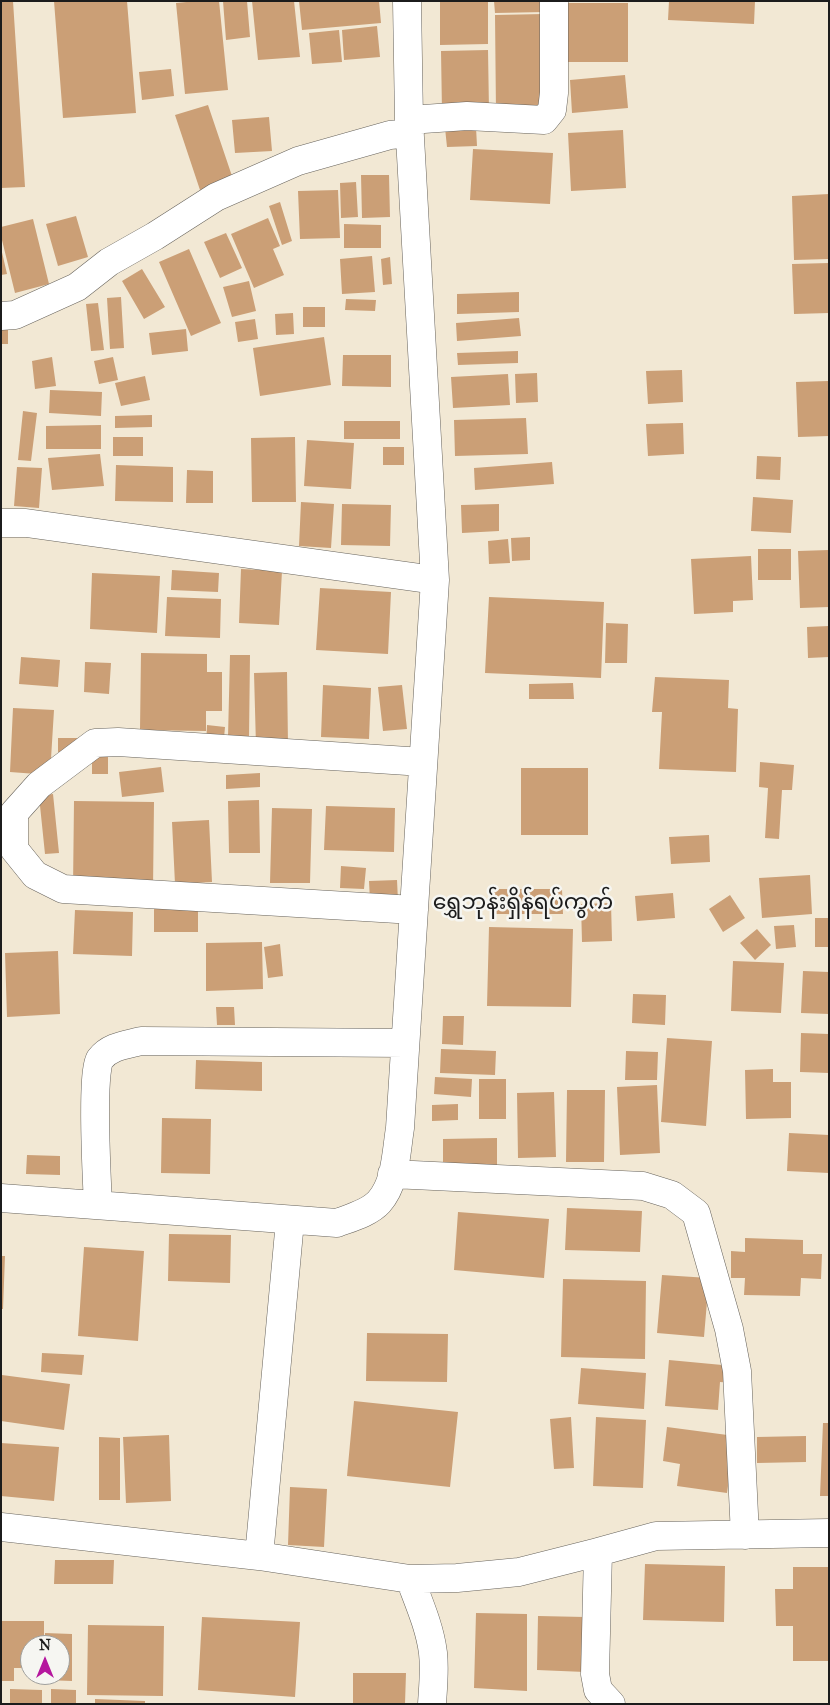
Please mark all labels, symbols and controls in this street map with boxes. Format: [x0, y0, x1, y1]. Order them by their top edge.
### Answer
district label: ရွှေဘုန်းရှိန်ရပ်ကွက် [433, 891, 613, 917]
north arrow [20, 1635, 70, 1685]
text: N [39, 1637, 51, 1654]

